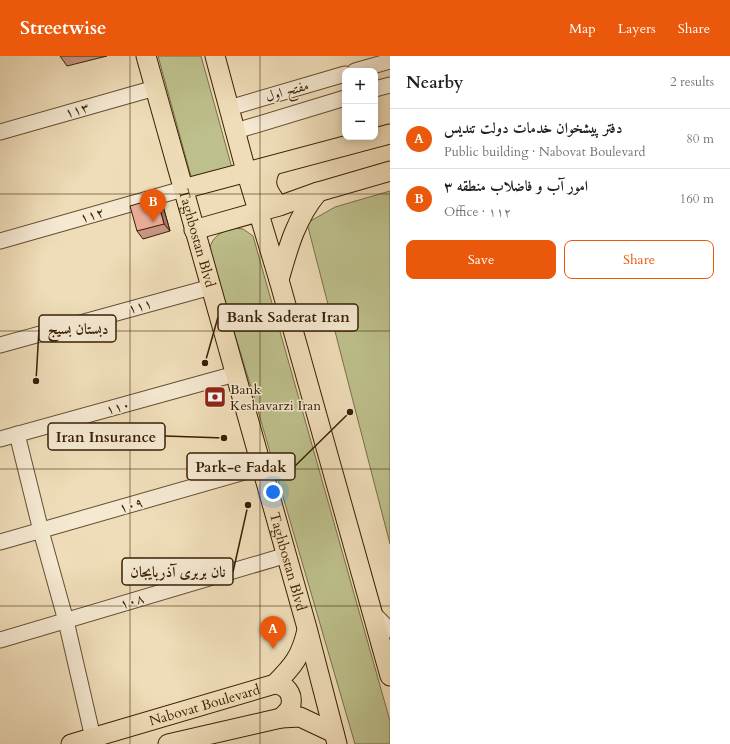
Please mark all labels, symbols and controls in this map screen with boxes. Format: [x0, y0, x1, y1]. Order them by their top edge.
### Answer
text: Streetwise [20, 15, 107, 41]
text: Map [569, 19, 596, 38]
text: Layers [618, 19, 656, 38]
text: Share [678, 19, 710, 38]
map controls [342, 68, 378, 140]
button: + [342, 68, 378, 104]
text: Nearby [406, 71, 463, 94]
text: 2 results [670, 73, 714, 91]
street label: مفتح اول [263, 76, 312, 109]
street label: ۱۱۳ [63, 97, 91, 123]
button: − [342, 104, 378, 140]
text: دفتر پیشخوان خدمات دولت تندیس [444, 118, 623, 138]
text: A [414, 130, 424, 148]
text: 80 m [686, 130, 714, 148]
text: Public building · Nabovat Boulevard [444, 143, 645, 161]
text: امور آب و فاضلاب منطقه ۳ [444, 176, 588, 196]
street label: Taghbostan Blvd [174, 186, 220, 290]
pin: B [140, 189, 166, 222]
text: B [414, 190, 424, 208]
text: 160 m [680, 190, 714, 208]
street label: ۱۱۲ [78, 202, 106, 228]
text: Office · ۱۱۲ [444, 203, 511, 221]
button: Save [406, 240, 556, 279]
button: Share [564, 240, 714, 279]
street label: ۱۱۱ [126, 294, 154, 318]
callout: Bank Saderat Iran [218, 304, 358, 331]
text: Bank Saderat Iran [226, 307, 350, 327]
callout: دبستان بسیج [39, 315, 116, 342]
text: دبستان بسیج [47, 319, 109, 343]
place label: Bank Keshavarzi Iran [230, 380, 321, 415]
bank icon: Bank Keshavarzi Iran [202, 384, 228, 410]
street label: ۱۱۰ [104, 395, 132, 419]
callout: Iran Insurance [48, 423, 165, 450]
text: Iran Insurance [56, 427, 156, 447]
callout: Park-e Fadak [187, 453, 295, 480]
text: Park-e Fadak [195, 457, 287, 477]
your location [263, 482, 283, 502]
street label: ۱۰۹ [117, 492, 145, 518]
street label: Taghbostan Blvd [265, 510, 311, 613]
callout: نان بربری آذربایجان [122, 558, 233, 585]
text: نان بربری آذربایجان [130, 562, 226, 582]
street label: ۱۰۸ [118, 588, 146, 614]
pin: A [260, 616, 286, 649]
street label: Nabovat Boulevard [147, 679, 263, 730]

